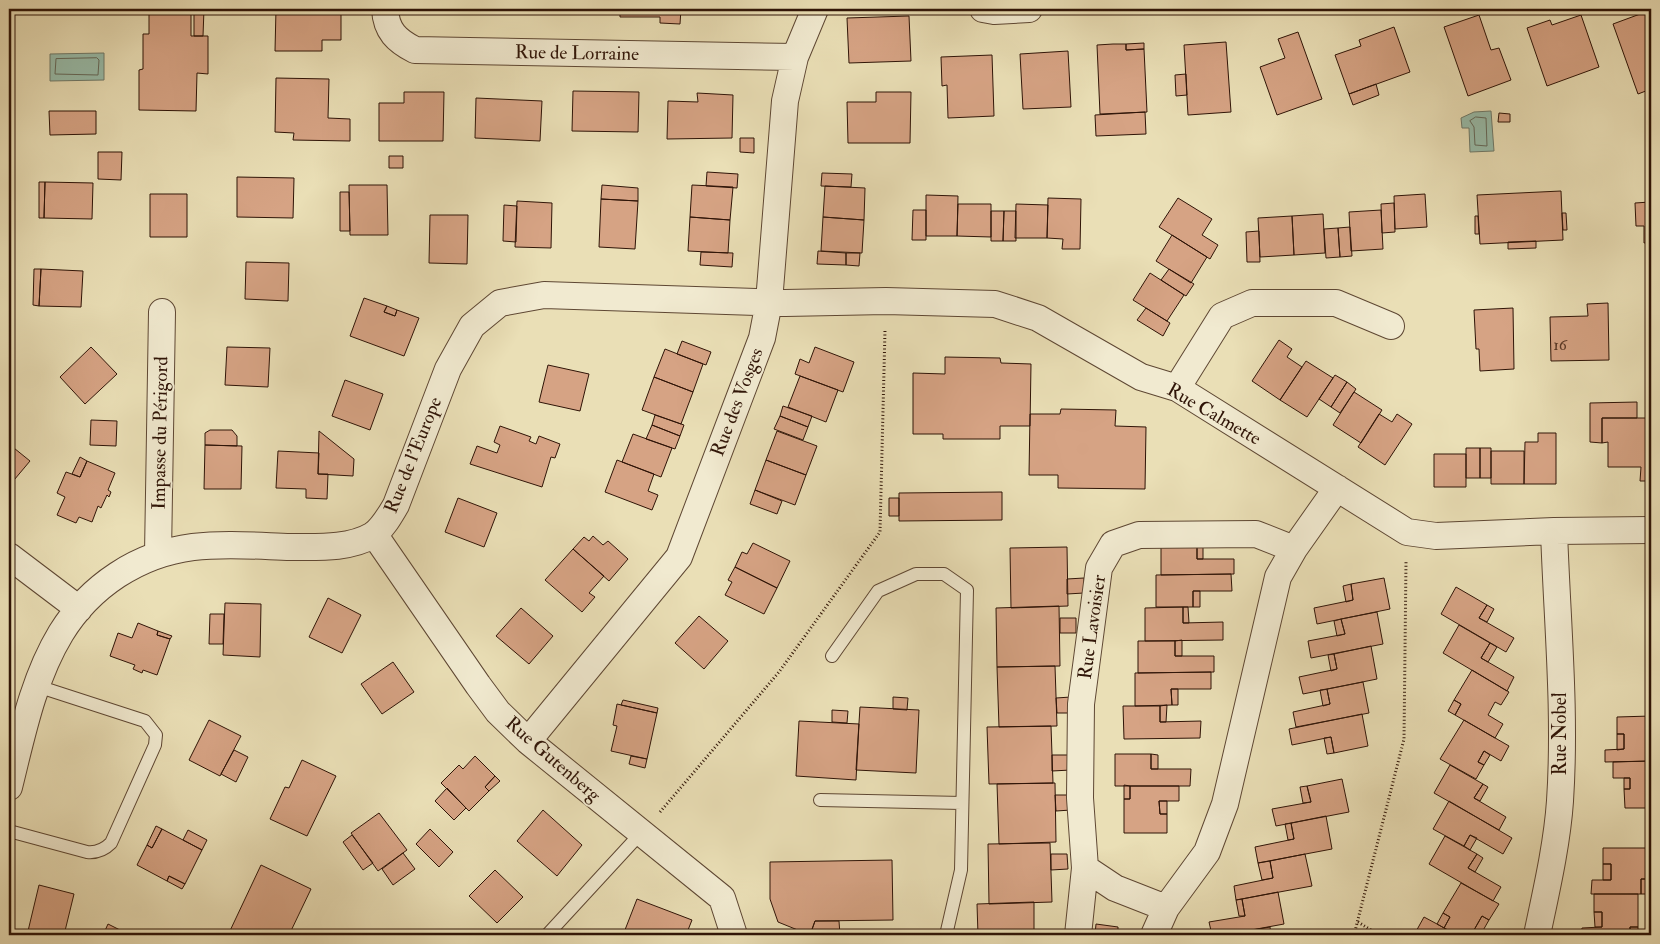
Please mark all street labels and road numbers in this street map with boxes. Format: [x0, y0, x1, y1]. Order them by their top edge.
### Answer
street label: Rue de Lorraine [515, 40, 639, 66]
street label: Rue des Vosges [705, 344, 769, 460]
street label: Impasse du Périgord [147, 355, 174, 510]
street label: Rue Calmette [1163, 377, 1265, 451]
street label: Rue de l'Europe [379, 393, 448, 517]
street label: Rue Lavoisier [1073, 573, 1111, 681]
street label: Rue Nobel [1548, 692, 1572, 776]
street label: Rue Gutenberg [500, 711, 606, 807]

